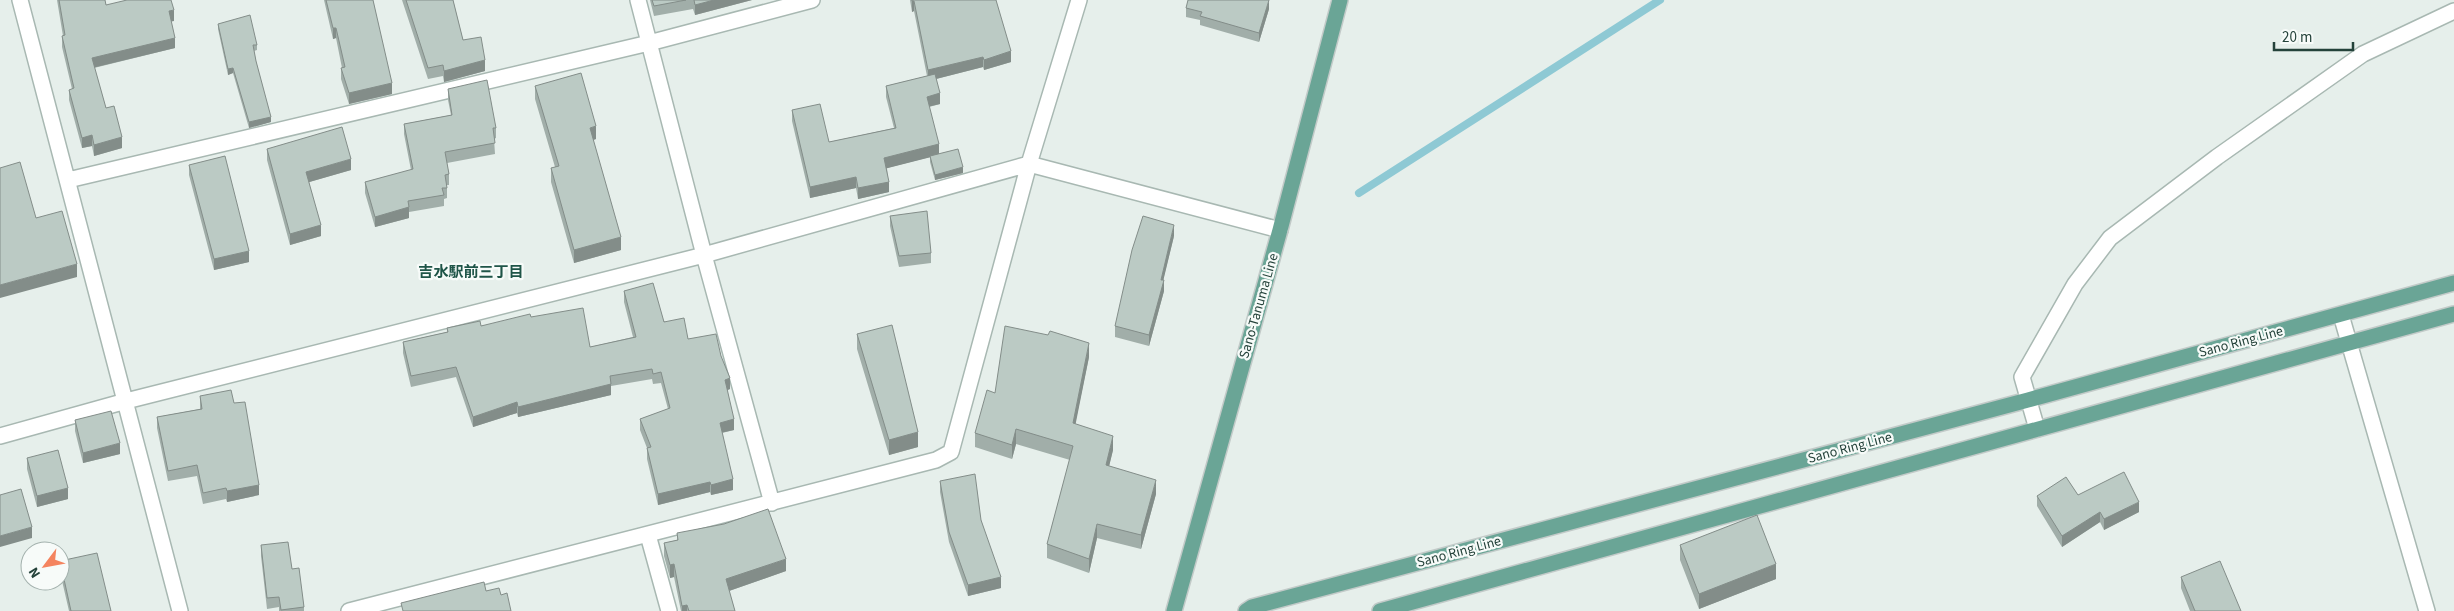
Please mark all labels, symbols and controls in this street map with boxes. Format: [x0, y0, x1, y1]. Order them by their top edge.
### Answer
scale bar [2274, 20, 2353, 52]
text: 20 m [2282, 27, 2312, 48]
street label: Sano-Tanuma Line [1234, 251, 1284, 361]
district label: 吉水駅前三丁目 [418, 262, 524, 283]
street label: Sano Ring Line [2197, 321, 2285, 363]
street label: Sano Ring Line [1806, 427, 1894, 469]
street label: Sano Ring Line [1415, 531, 1503, 573]
north arrow [20, 541, 70, 591]
text: N [24, 563, 46, 582]

